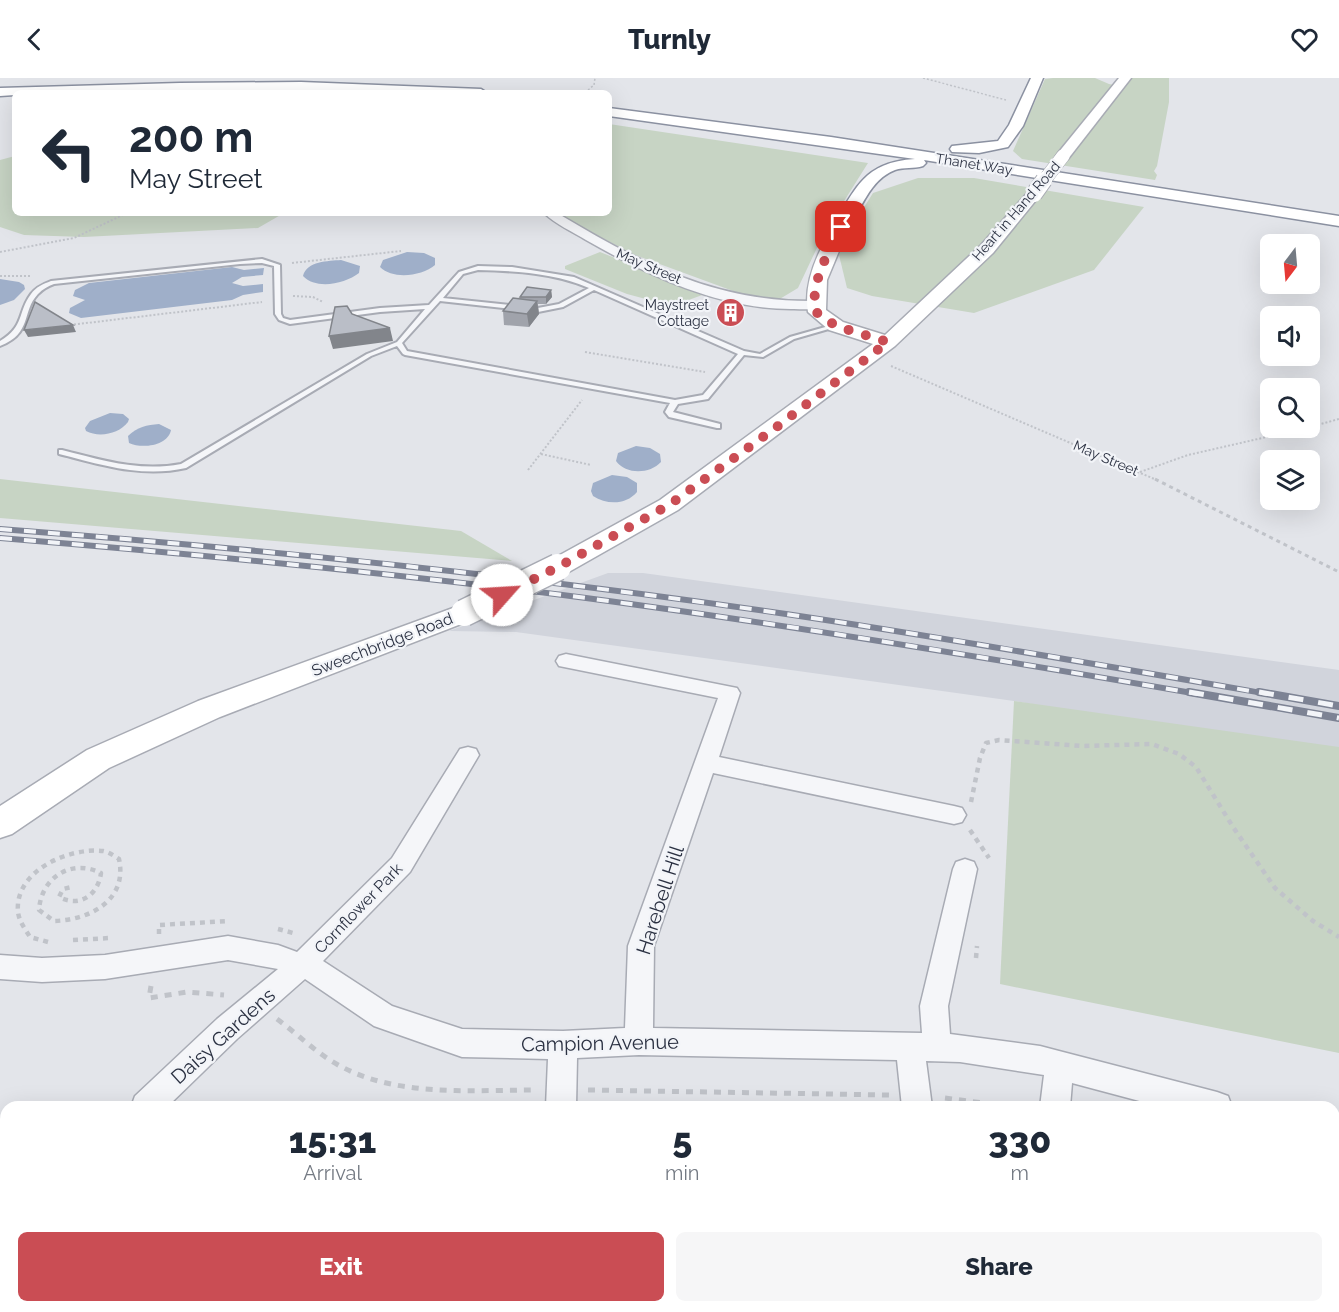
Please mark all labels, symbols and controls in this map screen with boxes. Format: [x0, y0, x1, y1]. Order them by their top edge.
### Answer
icon: back [18, 23, 51, 56]
icon: heart [1288, 23, 1321, 56]
text: Turnly [628, 24, 711, 55]
text: 200 m [129, 113, 253, 162]
icon: left [30, 114, 108, 192]
street label: Thanet Way [935, 150, 1014, 178]
street label: Heart in Hand Road [969, 158, 1063, 264]
text: May Street [129, 163, 262, 194]
pin [815, 201, 866, 252]
icon: arrive [824, 210, 857, 243]
north arrow [1260, 234, 1320, 294]
map controls [1260, 234, 1320, 510]
street label: May Street [614, 245, 684, 287]
place label: Maystreet Cottage [645, 297, 709, 329]
building icon: Maystreet Cottage [714, 297, 746, 329]
button: sound [1260, 306, 1320, 366]
button: search [1260, 378, 1320, 438]
street label: May Street [1071, 437, 1141, 479]
button: layers [1260, 450, 1320, 510]
position arrow [470, 563, 534, 627]
street label: Sweechbridge Road [309, 609, 456, 680]
street label: Harebell Hill [631, 842, 689, 958]
street label: Cornflower Park [311, 859, 407, 957]
street label: Daisy Gardens [166, 983, 280, 1089]
street label: Campion Avenue [521, 1030, 679, 1056]
text: 15:31 [289, 1119, 376, 1161]
text: 5 [672, 1119, 692, 1161]
text: 330 [988, 1119, 1051, 1161]
text: Arrival [303, 1161, 362, 1185]
text: min [665, 1161, 700, 1185]
text: m [1011, 1161, 1029, 1185]
button: Exit [18, 1232, 664, 1301]
button: Share [676, 1232, 1322, 1301]

